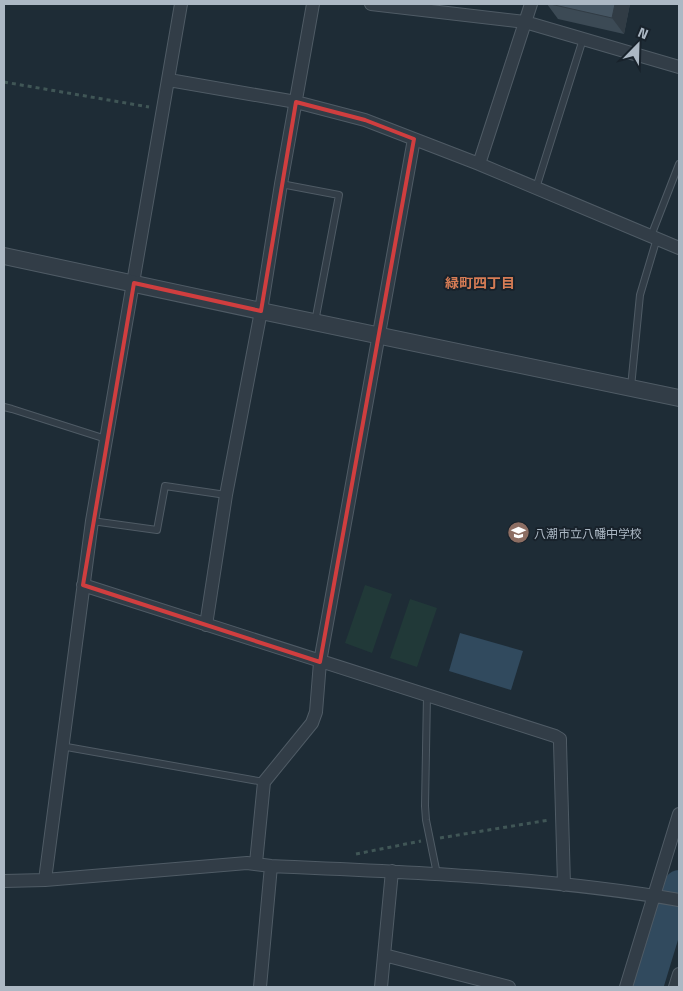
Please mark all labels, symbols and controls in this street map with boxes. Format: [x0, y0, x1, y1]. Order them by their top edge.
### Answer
north arrow [613, 20, 663, 70]
text: N [635, 21, 652, 44]
district label: 緑町四丁目 [445, 272, 515, 293]
school or university icon: 八潮市立八幡中学校 [506, 521, 530, 545]
place label: 八潮市立八幡中学校 [534, 524, 642, 543]

